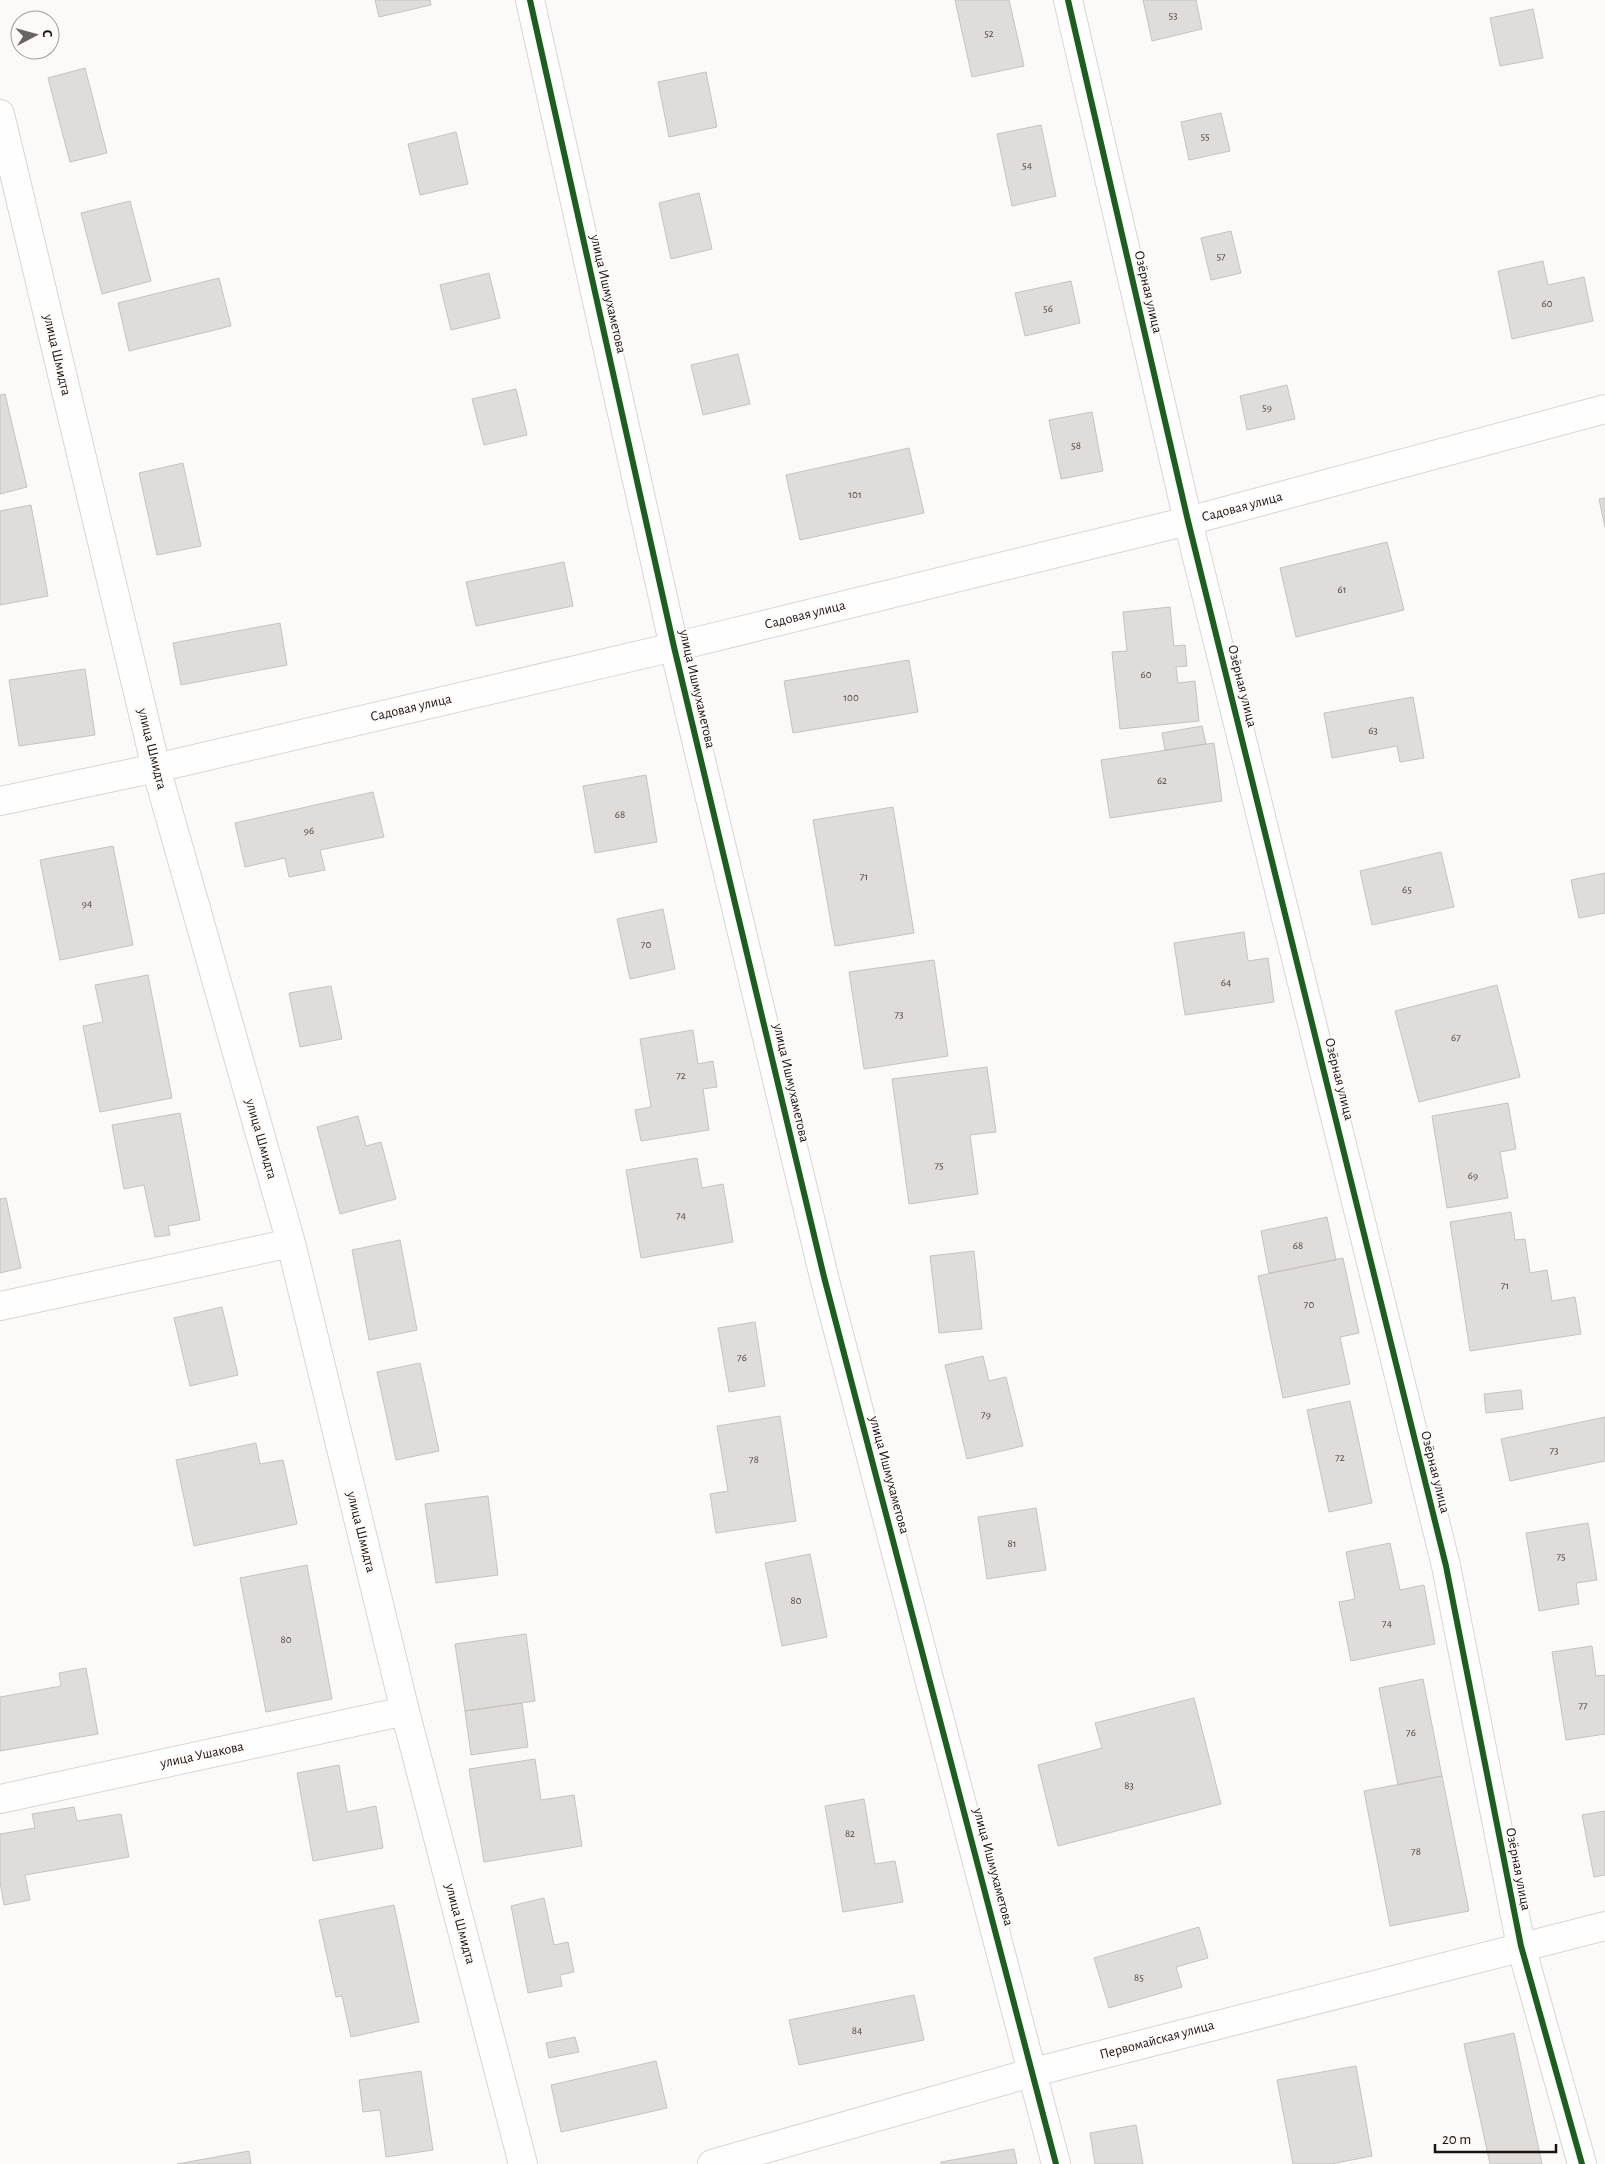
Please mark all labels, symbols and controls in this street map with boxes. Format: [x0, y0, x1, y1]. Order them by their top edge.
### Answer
north arrow [10, 10, 60, 60]
house number: 53 [1168, 10, 1178, 21]
house number: 52 [984, 28, 994, 39]
text: С [40, 29, 54, 39]
house number: 55 [1200, 131, 1210, 142]
house number: 54 [1022, 160, 1032, 171]
street label: улица Ишмухаметова [587, 232, 629, 355]
street label: Озёрная улица [1132, 249, 1164, 335]
house number: 57 [1216, 251, 1226, 262]
house number: 60 [1542, 298, 1553, 309]
house number: 56 [1043, 303, 1053, 314]
street label: улица Шмидта [41, 312, 73, 397]
house number: 59 [1262, 402, 1272, 413]
house number: 58 [1071, 440, 1081, 451]
house number: 101 [848, 489, 862, 500]
street label: Садовая улица [1200, 489, 1284, 524]
house number: 61 [1338, 584, 1346, 595]
street label: Садовая улица [763, 598, 847, 632]
street label: улица Ишмухаметова [676, 627, 718, 750]
street label: Озёрная улица [1225, 643, 1259, 729]
house number: 60 [1141, 669, 1152, 680]
street label: Садовая улица [369, 692, 454, 724]
house number: 100 [843, 692, 859, 703]
street label: улица Шмидта [135, 706, 169, 791]
house number: 63 [1368, 725, 1378, 736]
house number: 62 [1157, 775, 1167, 786]
house number: 68 [615, 809, 625, 820]
house number: 96 [304, 825, 314, 836]
house number: 71 [860, 871, 868, 882]
house number: 65 [1402, 884, 1412, 895]
house number: 94 [82, 898, 92, 909]
house number: 70 [641, 939, 651, 950]
house number: 64 [1221, 977, 1231, 988]
house number: 73 [894, 1009, 904, 1020]
street label: улица Ишмухаметова [770, 1021, 812, 1144]
house number: 67 [1451, 1032, 1461, 1043]
street label: Озёрная улица [1322, 1036, 1356, 1122]
house number: 72 [676, 1070, 686, 1081]
street label: улица Шмидта [243, 1096, 279, 1181]
house number: 75 [934, 1160, 944, 1171]
house number: 69 [1468, 1170, 1478, 1181]
house number: 74 [676, 1210, 686, 1221]
house number: 68 [1293, 1240, 1303, 1251]
house number: 71 [1501, 1280, 1509, 1291]
house number: 70 [1304, 1299, 1314, 1310]
house number: 76 [737, 1352, 747, 1363]
house number: 79 [981, 1409, 991, 1420]
street label: улица Ишмухаметова [866, 1414, 912, 1536]
street label: Озёрная улица [1418, 1429, 1452, 1515]
house number: 73 [1549, 1445, 1559, 1456]
house number: 72 [1335, 1452, 1345, 1463]
house number: 78 [749, 1454, 759, 1465]
street label: улица Шмидта [344, 1489, 378, 1574]
house number: 81 [1008, 1538, 1017, 1549]
house number: 75 [1556, 1551, 1566, 1562]
house number: 80 [790, 1595, 802, 1606]
house number: 74 [1382, 1618, 1392, 1629]
house number: 80 [280, 1634, 292, 1645]
house number: 77 [1578, 1700, 1588, 1711]
house number: 76 [1406, 1727, 1416, 1738]
street label: улица Ушакова [158, 1739, 246, 1771]
house number: 83 [1124, 1780, 1134, 1791]
street label: улица Ишмухаметова [970, 1806, 1016, 1928]
street label: Озёрная улица [1503, 1826, 1533, 1912]
house number: 82 [845, 1828, 855, 1839]
house number: 78 [1411, 1846, 1421, 1857]
street label: улица Шмидта [442, 1881, 478, 1966]
house number: 85 [1134, 1972, 1144, 1983]
street label: Первомайская улица [1098, 2018, 1216, 2062]
house number: 84 [852, 2025, 862, 2036]
scale bar [1435, 2122, 1556, 2154]
text: 20 m [1442, 2132, 1471, 2147]

